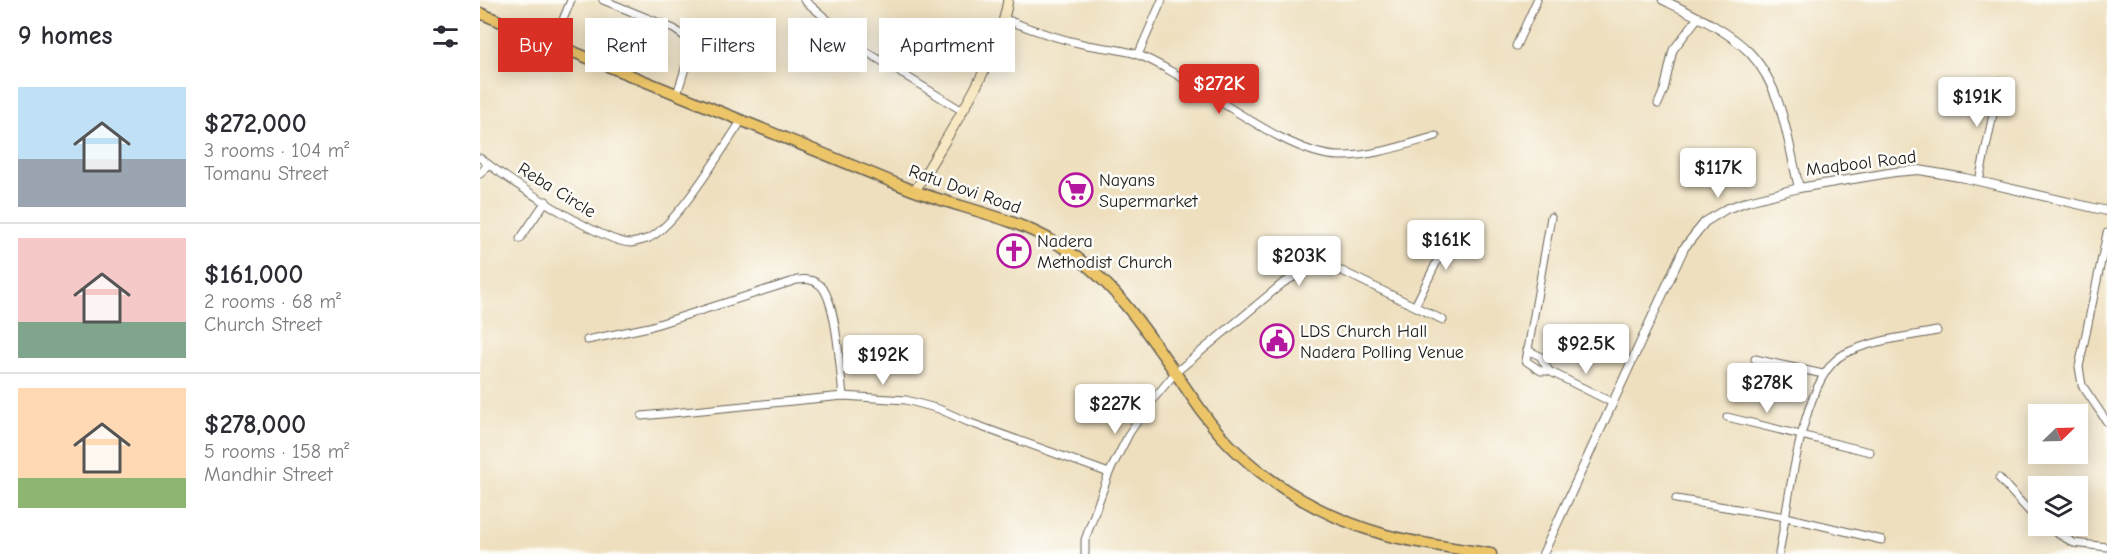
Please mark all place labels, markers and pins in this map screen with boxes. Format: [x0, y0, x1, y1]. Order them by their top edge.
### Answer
pin: $272K [1177, 64, 1261, 115]
pin: $191K [1935, 77, 2019, 128]
pin: $117K [1676, 148, 1760, 199]
place label: Nayans Supermarket [1099, 170, 1199, 212]
supermarket icon: Nayans Supermarket [1058, 172, 1094, 208]
pin: $161K [1404, 220, 1488, 271]
place label: Nadera Methodist Church [1037, 231, 1173, 273]
church icon: Nadera Methodist Church [996, 233, 1032, 269]
pin: $203K [1257, 236, 1341, 287]
place label: LDS Church Hall Nadera Polling Venue [1300, 321, 1464, 363]
public building icon: LDS Church Hall Nadera Polling Venue [1259, 323, 1295, 359]
pin: $92.5K [1537, 324, 1635, 375]
pin: $192K [841, 335, 925, 386]
pin: $278K [1725, 363, 1809, 414]
pin: $227K [1073, 384, 1157, 435]

